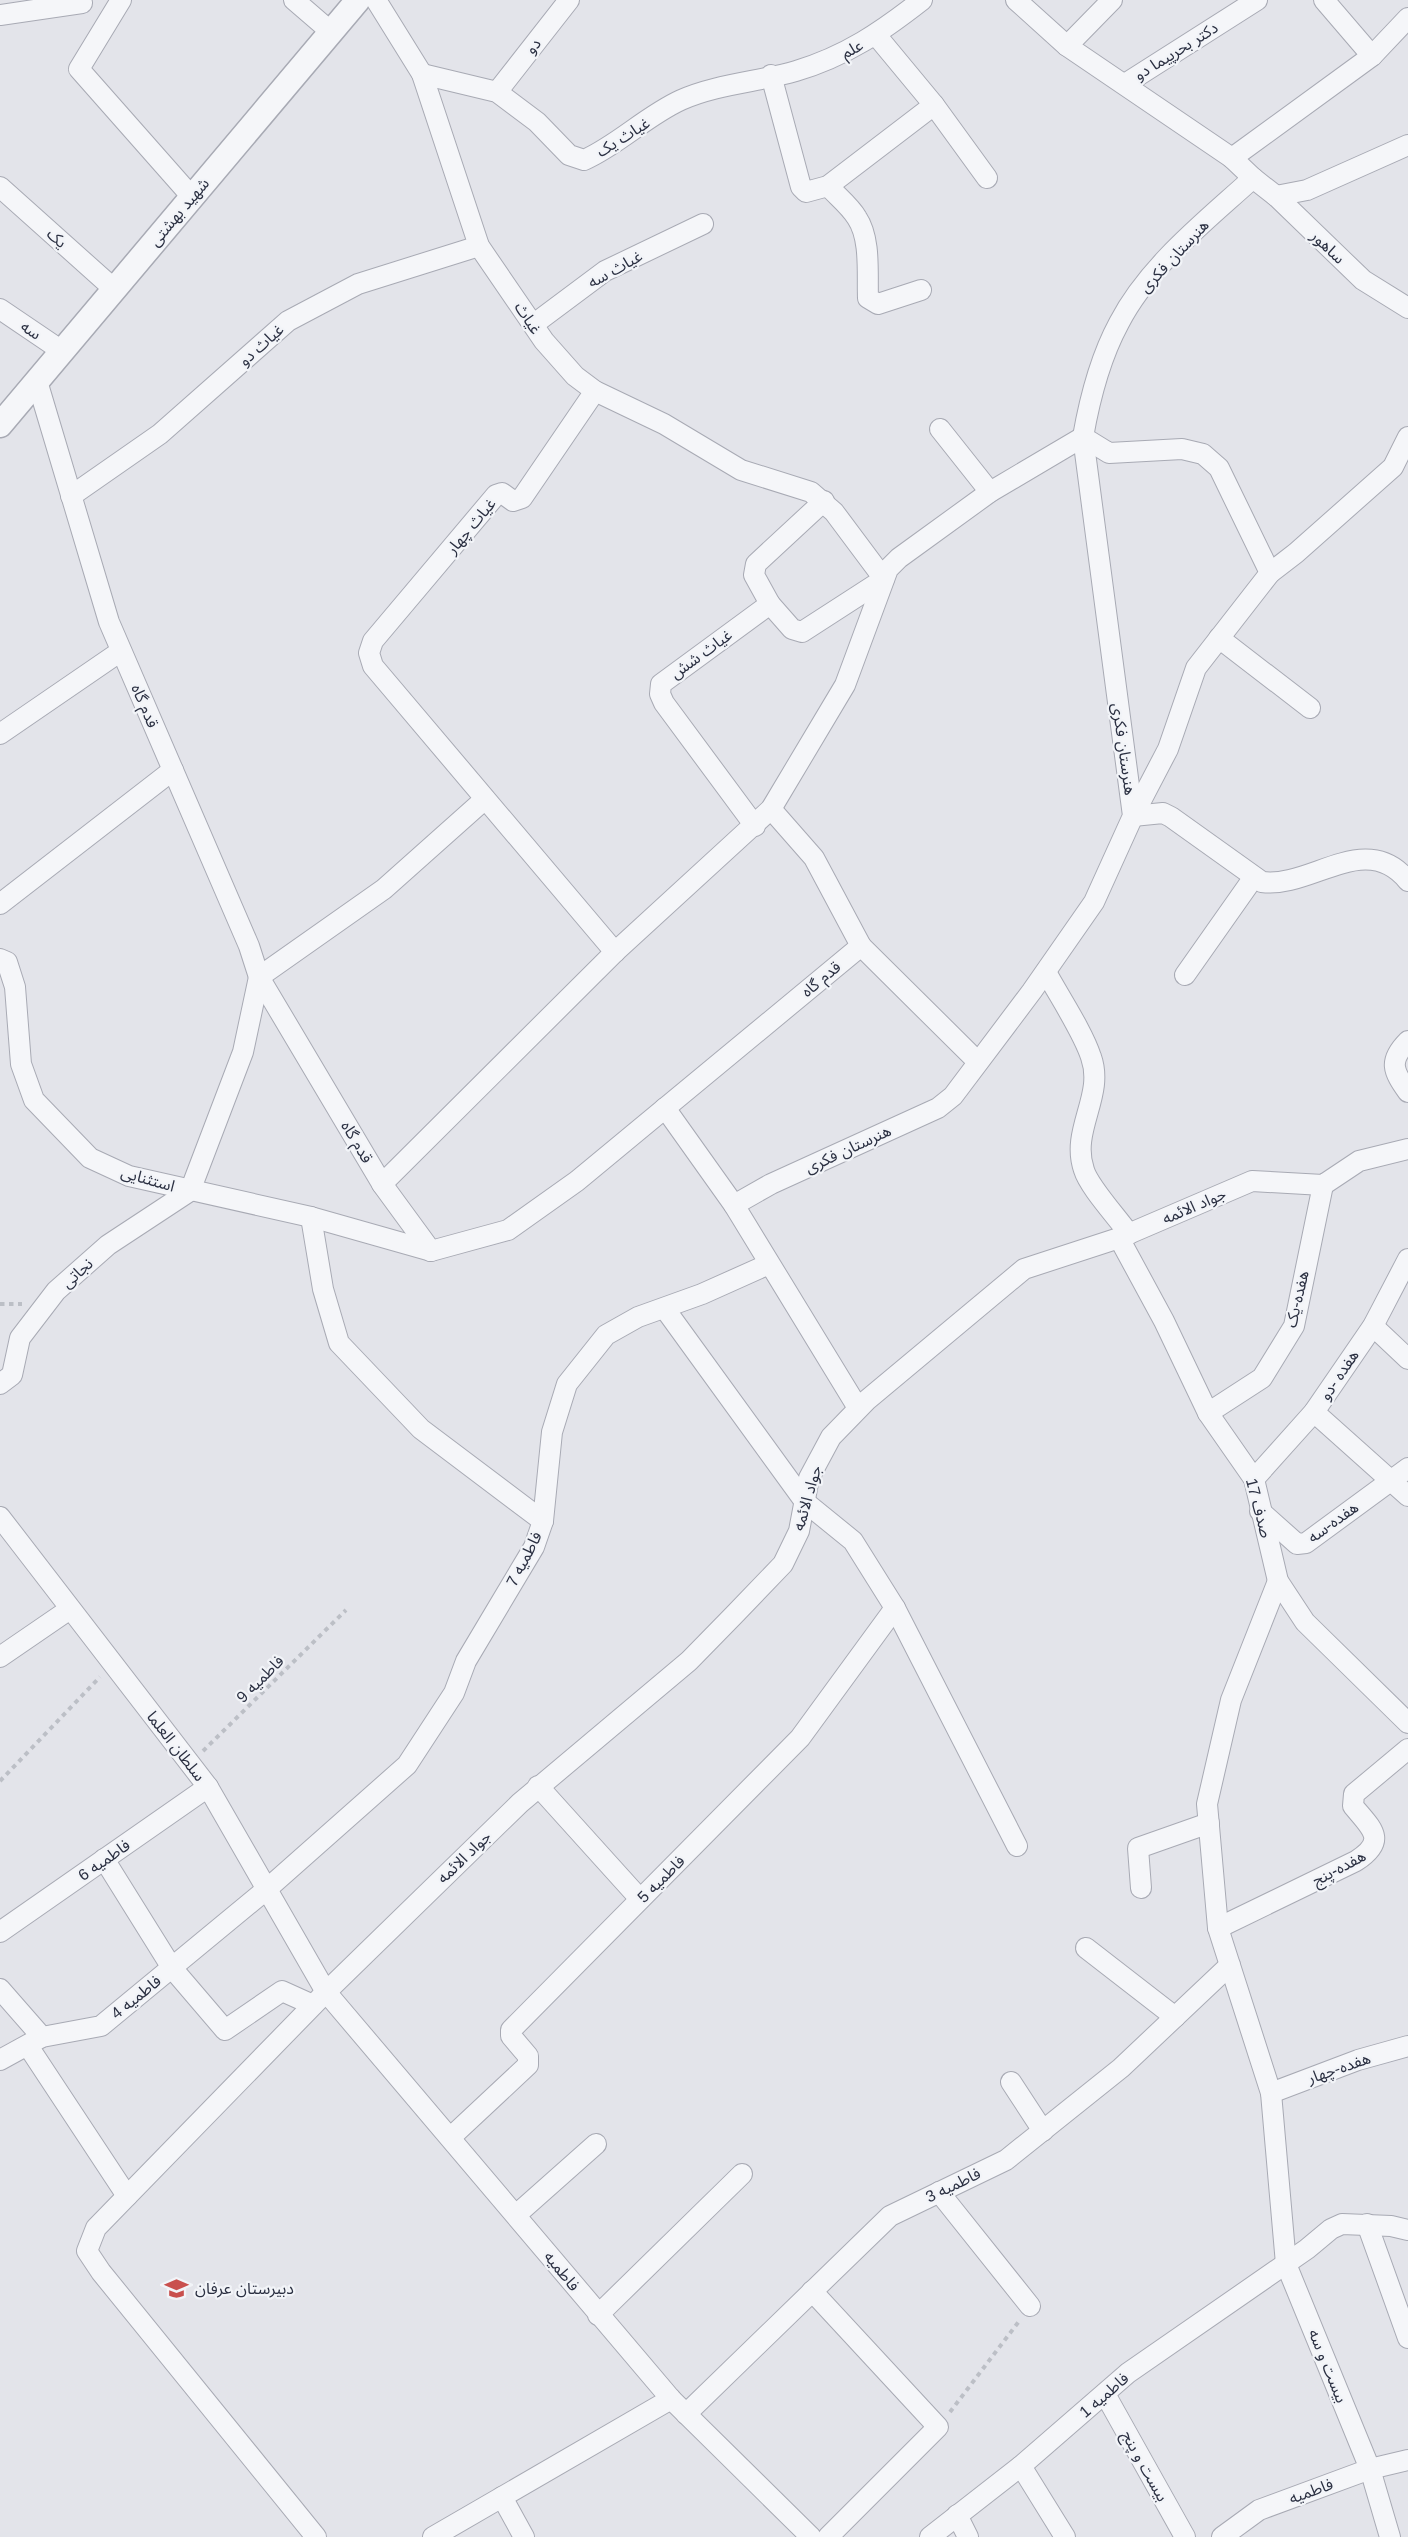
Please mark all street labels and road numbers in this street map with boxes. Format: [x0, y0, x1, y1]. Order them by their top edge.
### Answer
street label: دکتر بحرپیما دو [1131, 19, 1222, 85]
street label: دو [522, 35, 545, 58]
street label: علم [838, 36, 868, 65]
street label: غیاث یک [593, 114, 653, 160]
street label: شهید بهشتی [146, 175, 213, 250]
street label: هنرستان فکری [1136, 216, 1213, 296]
street label: یک [44, 225, 70, 251]
street label: ساهور [1306, 226, 1348, 268]
street label: غیاث سه [585, 247, 645, 291]
street label: غیاث [511, 299, 545, 337]
street label: سه [18, 317, 44, 343]
street label: غیاث دو [235, 321, 287, 370]
street label: غیاث چهار [442, 495, 501, 559]
street label: غیاث شش [667, 626, 736, 683]
street label: قدم گاه [125, 682, 162, 732]
street label: هنرستان فکری [1108, 702, 1139, 796]
street label: قدم گاه [798, 958, 846, 1003]
street label: قدم گاه [335, 1118, 376, 1168]
street label: هنرستان فکری [802, 1122, 894, 1177]
street label: استثنایی [119, 1163, 177, 1196]
street label: جواد الائمه [1160, 1185, 1229, 1228]
street label: نجاتی [58, 1255, 97, 1292]
street label: هفده-یک [1282, 1269, 1312, 1329]
street label: هفده -دو [1316, 1347, 1363, 1404]
street label: جواد الائمه [790, 1463, 825, 1533]
street label: صدف 17 [1243, 1476, 1275, 1540]
street label: هفده-سه [1305, 1498, 1361, 1546]
street label: فاطمیه 7 [503, 1529, 545, 1589]
street label: فاطمیه 9 [233, 1652, 287, 1706]
street label: سلطان العلما [143, 1708, 208, 1785]
street label: جواد الائمه [434, 1828, 495, 1887]
street label: فاطمیه 6 [75, 1836, 133, 1884]
street label: هفده-پنج [1309, 1847, 1371, 1893]
street label: فاطمیه 5 [634, 1852, 688, 1906]
street label: فاطمیه 4 [108, 1972, 164, 2022]
street label: هفده-چهار [1304, 2049, 1373, 2089]
street label: فاطمیه 3 [923, 2164, 983, 2206]
street label: فاطمیه [541, 2248, 583, 2294]
street label: بیست و سه [1305, 2327, 1350, 2406]
street label: فاطمیه 1 [1076, 2369, 1132, 2421]
street label: بیست و پنج [1115, 2428, 1171, 2506]
street label: فاطمیه [1287, 2475, 1335, 2507]

